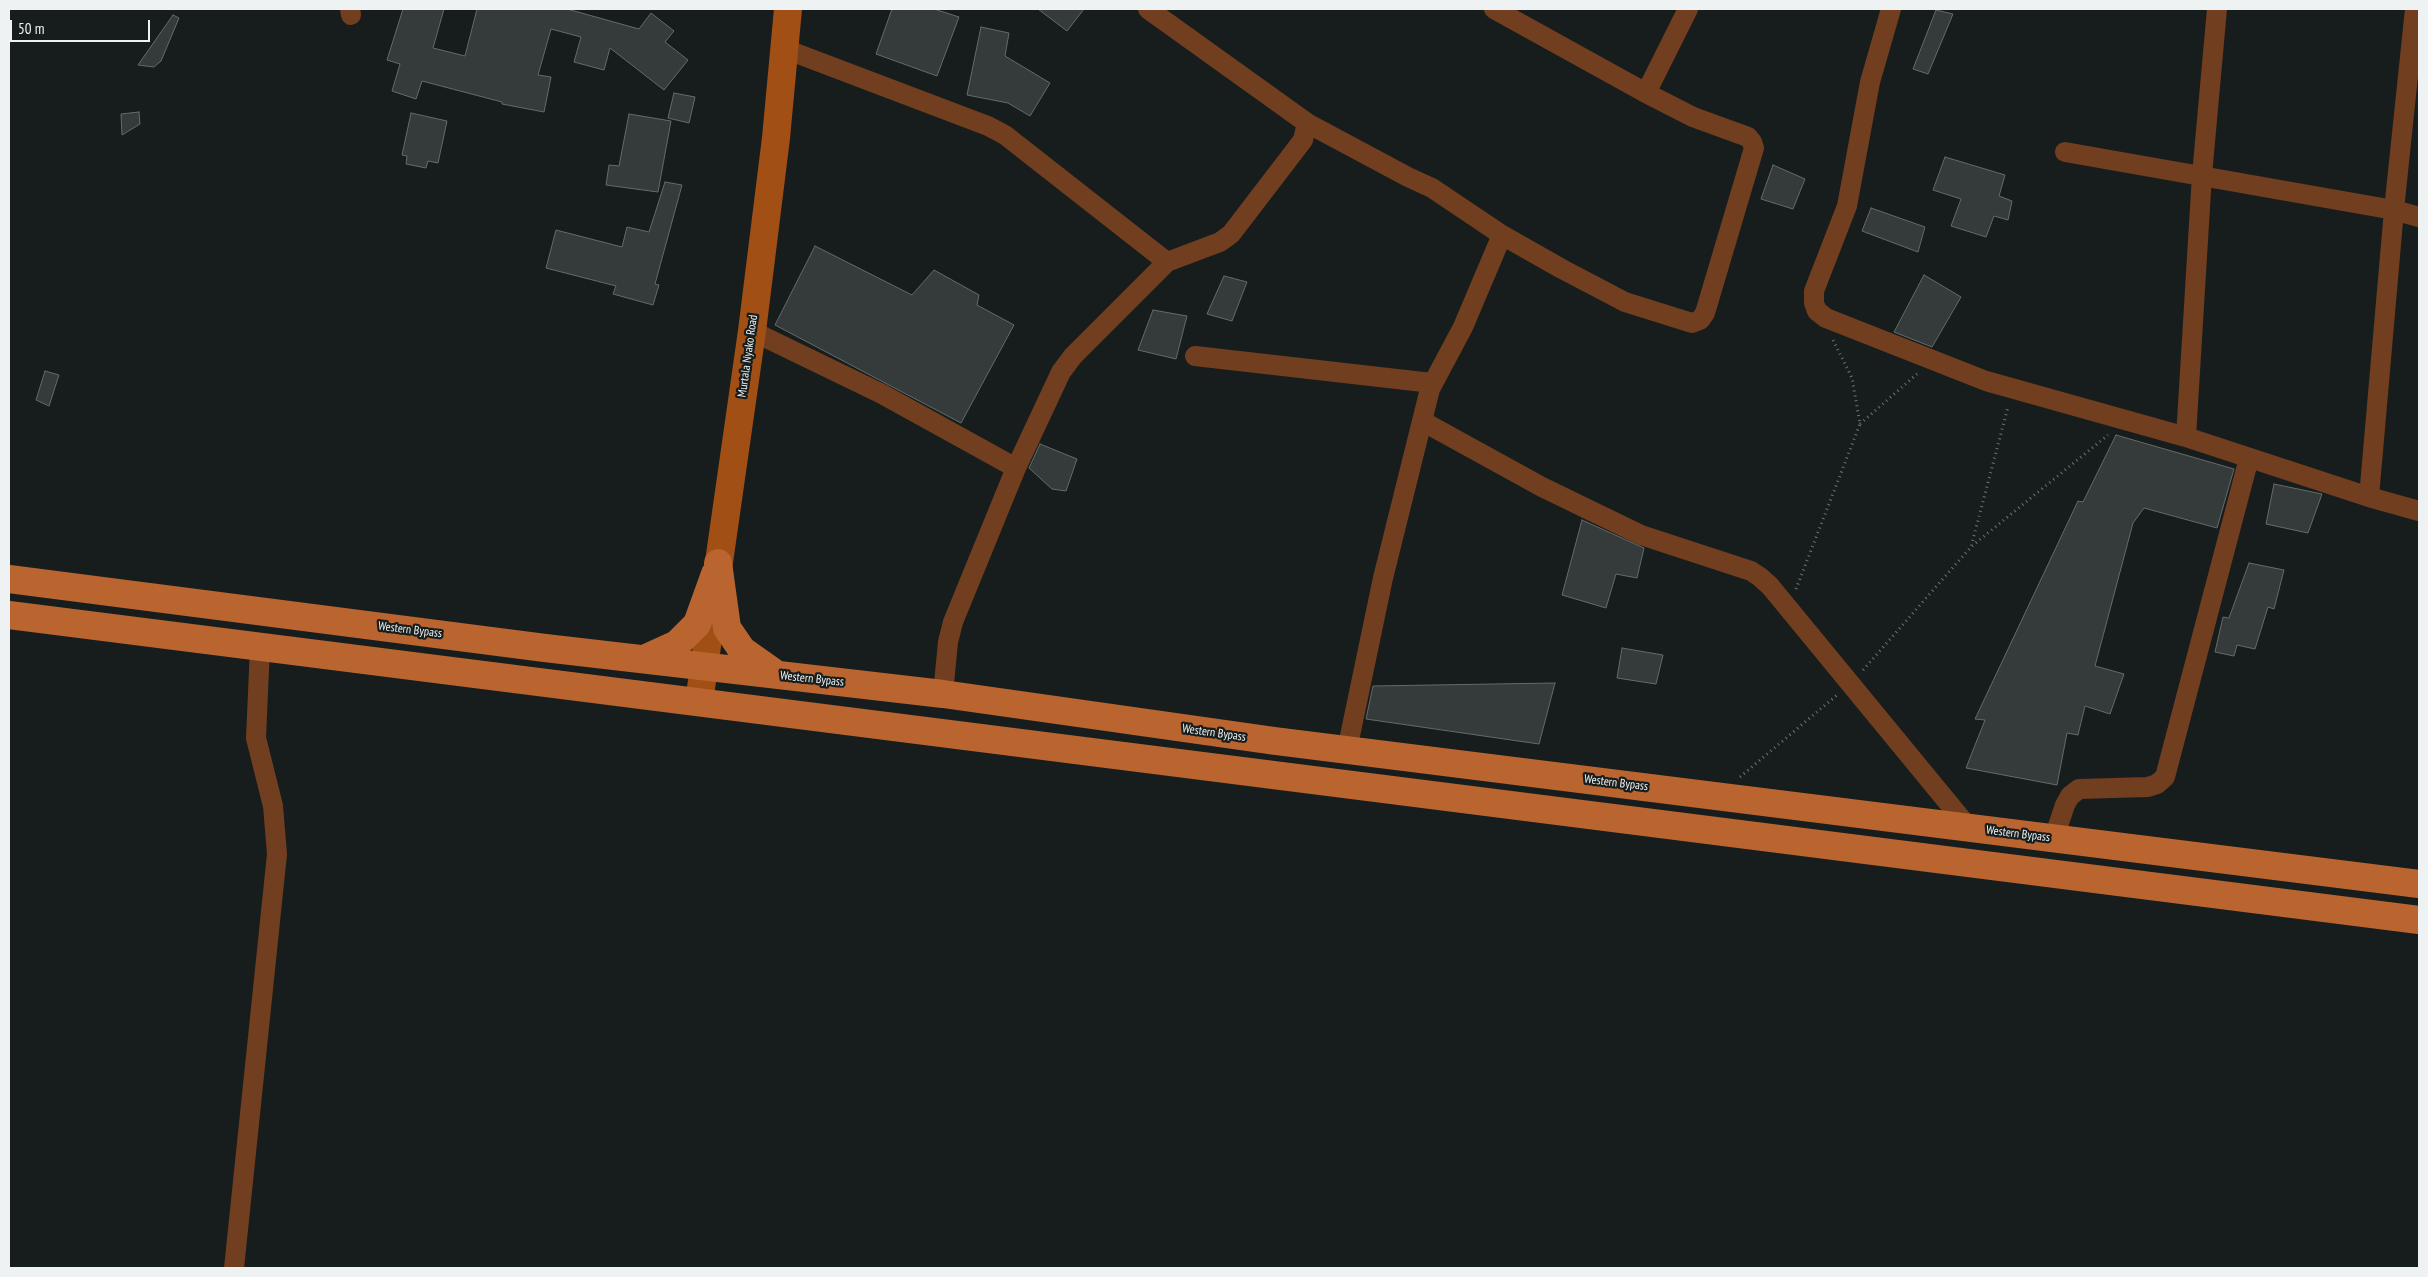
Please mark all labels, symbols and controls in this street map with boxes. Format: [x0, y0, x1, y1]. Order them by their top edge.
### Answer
scale bar [12, 10, 152, 42]
text: 50 m [18, 19, 44, 38]
street label: Murtala Nyako Road [735, 314, 761, 398]
street label: Western Bypass [377, 619, 443, 641]
street label: Western Bypass [779, 668, 845, 690]
street label: Western Bypass [1181, 721, 1247, 745]
street label: Western Bypass [1583, 772, 1649, 794]
street label: Western Bypass [1985, 823, 2051, 845]

